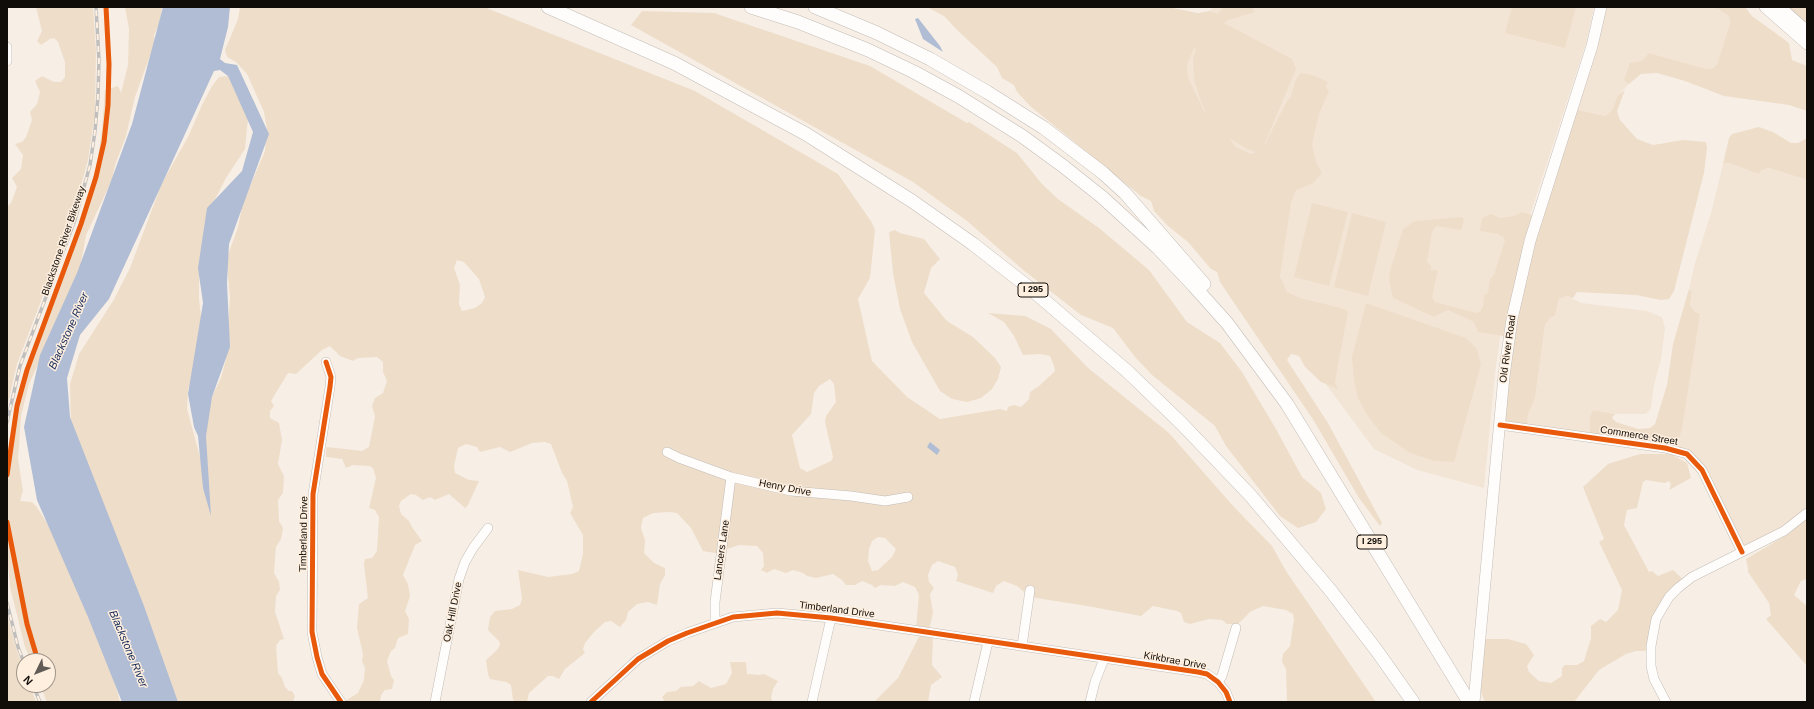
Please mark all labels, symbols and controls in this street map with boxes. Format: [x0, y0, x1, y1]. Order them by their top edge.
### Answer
street label: Blackstone River Bikeway [40, 185, 88, 297]
road number: I 295 [1018, 283, 1048, 297]
water label: Blackstone River [46, 291, 92, 371]
street label: Old River Road [1497, 314, 1519, 384]
street label: Commerce Street [1599, 424, 1679, 448]
street label: Henry Drive [758, 477, 812, 499]
street label: Timberland Drive [297, 496, 311, 572]
street label: Lancers Lane [712, 519, 732, 581]
road number: I 295 [1357, 535, 1387, 549]
street label: Oak Hill Drive [441, 581, 465, 643]
street label: Timberland Drive [799, 599, 875, 621]
water label: Blackstone River [106, 608, 150, 690]
street label: Kirkbrae Drive [1143, 650, 1207, 672]
north arrow [16, 653, 56, 693]
text: N [21, 674, 35, 688]

